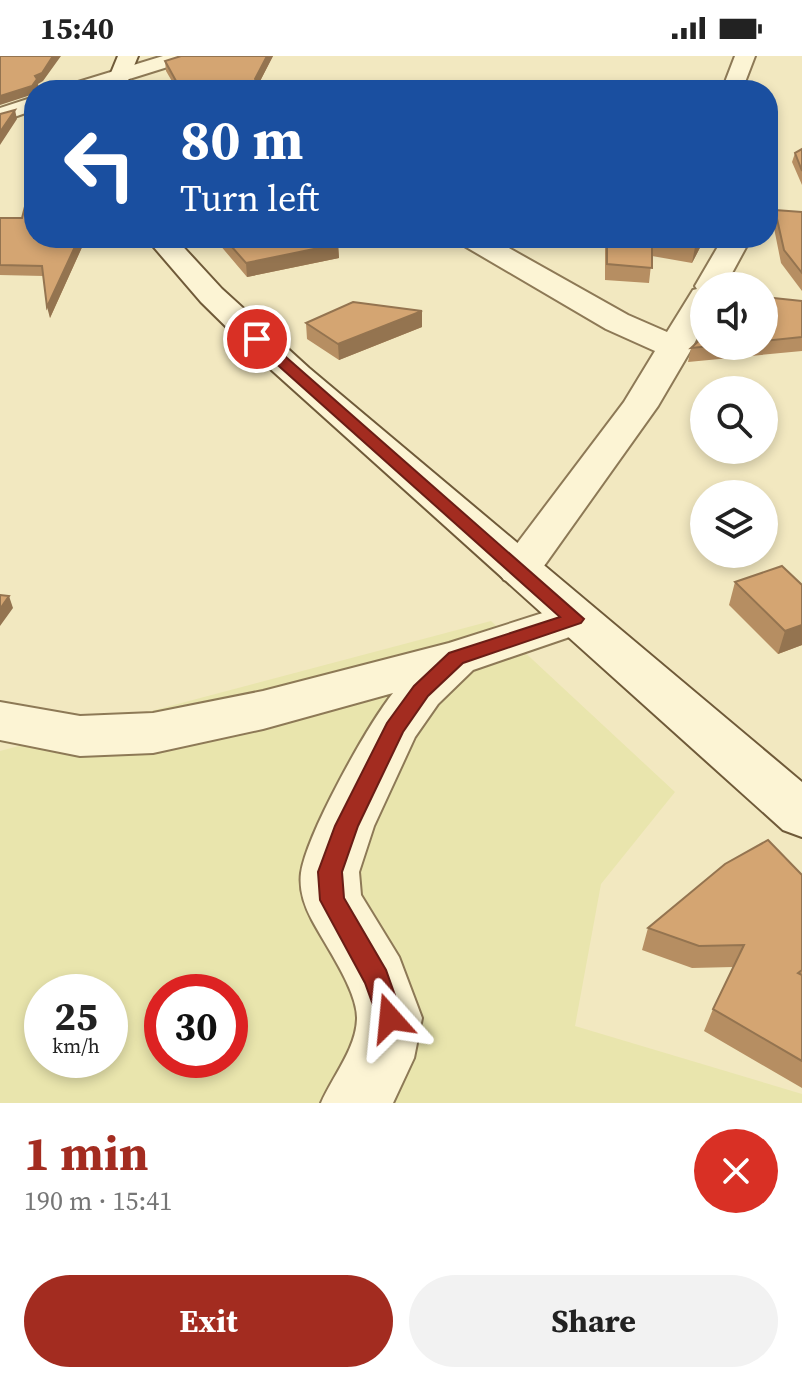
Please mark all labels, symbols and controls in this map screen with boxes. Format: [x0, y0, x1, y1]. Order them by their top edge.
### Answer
text: 15:40 [40, 8, 114, 49]
text: 80 m [180, 101, 303, 178]
icon: left [48, 112, 152, 216]
text: Turn left [180, 174, 319, 223]
map controls [690, 272, 778, 568]
button: sound [690, 272, 778, 360]
pin [223, 305, 291, 373]
icon: arrive [235, 317, 279, 361]
button: search [690, 376, 778, 464]
button: layers [690, 480, 778, 568]
speed limit sign: 30 [144, 974, 248, 1078]
position arrow [348, 976, 432, 1060]
text: 25 [54, 989, 98, 1043]
text: km/h [52, 1032, 100, 1060]
text: 1 min [24, 1120, 149, 1186]
button: close [694, 1129, 778, 1213]
text: 190 m · 15:41 [24, 1183, 172, 1219]
button: Exit [24, 1275, 393, 1367]
button: Share [409, 1275, 778, 1367]

